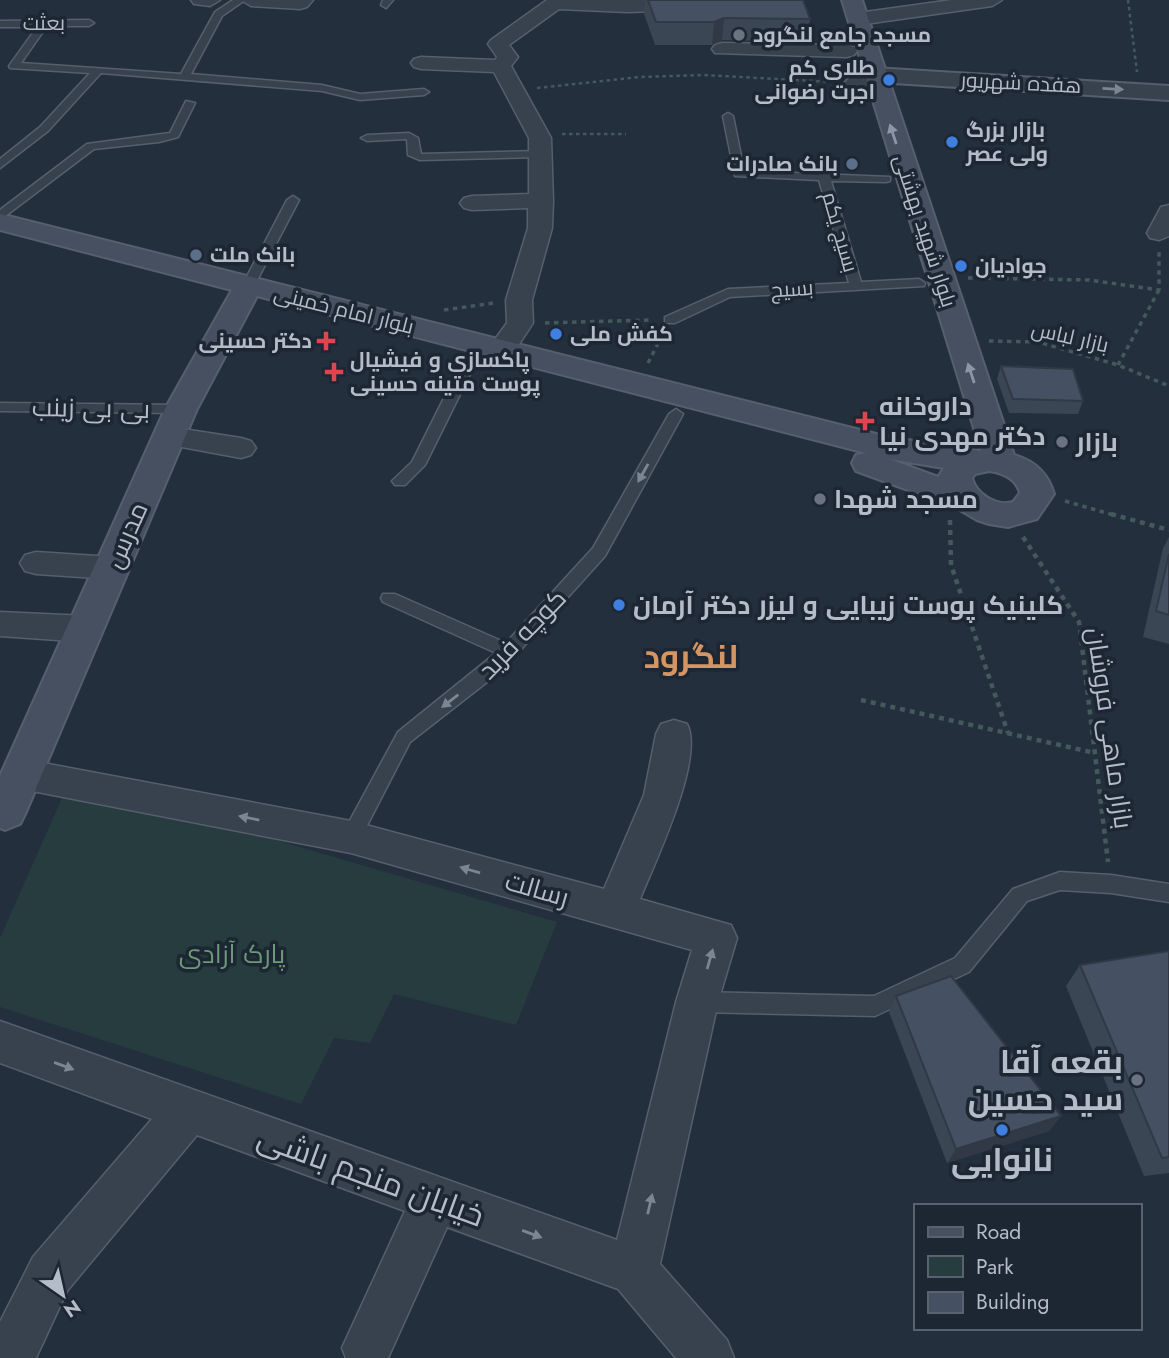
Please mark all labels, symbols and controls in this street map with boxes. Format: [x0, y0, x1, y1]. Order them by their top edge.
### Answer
street label: بعثت [23, 8, 65, 38]
place label: مسجد جامع لنگرود [753, 20, 931, 50]
marker: مسجد جامع لنگرود [731, 27, 747, 43]
place label: طلای کم اجرت رضوانی [755, 53, 875, 107]
street label: هفده شهریور [959, 65, 1082, 101]
marker: طلای کم اجرت رضوانی [881, 72, 897, 88]
one-way arrow [1102, 83, 1124, 94]
place label: بازار بزرگ ولی عصر [965, 115, 1048, 169]
one-way arrow [887, 123, 898, 144]
marker: بازار بزرگ ولی عصر [944, 134, 960, 150]
place label: بانک صادرات [726, 149, 838, 179]
street label: بلوار شهید بهشتی [886, 151, 964, 311]
marker: بانک صادرات [844, 156, 860, 172]
street label: بسیج یکم [814, 188, 866, 276]
place label: بانک ملت [210, 240, 295, 270]
marker: بانک ملت [188, 247, 204, 263]
place label: جوادیان [975, 251, 1047, 281]
marker: جوادیان [953, 258, 969, 274]
street label: بسیج [769, 273, 815, 305]
street label: بلوار امام خمینی [271, 278, 417, 342]
street label: بازار لباس [1028, 314, 1112, 360]
place label: کفش ملی [570, 319, 673, 349]
place label: دکتر حسینی [199, 326, 312, 356]
marker: کفش ملی [548, 326, 564, 342]
marker: دکتر حسینی [318, 333, 334, 349]
place label: پاکسازی و فیشیال پوست متینه حسینی [350, 345, 540, 399]
marker: پاکسازی و فیشیال پوست متینه حسینی [324, 362, 344, 382]
one-way arrow [965, 363, 976, 384]
place label: داروخانه دکتر مهدی نیا [879, 387, 1045, 455]
street label: بی بی زینب [32, 388, 150, 428]
marker: داروخانه دکتر مهدی نیا [857, 413, 873, 429]
place label: بازار [1075, 423, 1118, 461]
marker: بازار [1054, 434, 1070, 450]
one-way arrow [637, 464, 649, 483]
place label: مسجد شهدا [834, 480, 978, 518]
marker: مسجد شهدا [812, 491, 828, 507]
street label: مدرس [95, 496, 157, 574]
street label: کوچه فرید [469, 580, 575, 688]
place label: کلینیک پوست زیبایی و لیزر دکتر آرمان [633, 586, 1063, 624]
marker: کلینیک پوست زیبایی و لیزر دکتر آرمان [611, 597, 627, 613]
street label: بازار ماهی فروشان [1077, 625, 1143, 831]
district label: لنگرود [644, 633, 738, 680]
one-way arrow [442, 693, 459, 708]
one-way arrow [238, 812, 260, 823]
street label: رسالت [501, 862, 573, 916]
one-way arrow [459, 865, 480, 875]
park label: پارک آزادی [179, 935, 285, 973]
one-way arrow [705, 949, 715, 970]
place label: بقعه آقا سید حسین [968, 1039, 1123, 1122]
one-way arrow [54, 1060, 75, 1071]
marker: بقعه آقا سید حسین [1129, 1072, 1145, 1088]
street label: خیابان منجم باشی [251, 1114, 491, 1238]
marker: نانوایی [994, 1122, 1010, 1138]
place label: نانوایی [951, 1137, 1053, 1183]
one-way arrow [645, 1193, 656, 1215]
legend [914, 1204, 1141, 1330]
text: Road [976, 1217, 1021, 1247]
one-way arrow [521, 1228, 542, 1239]
text: Park [976, 1252, 1014, 1282]
north arrow [28, 1260, 98, 1330]
text: Building [976, 1287, 1049, 1317]
text: N [58, 1293, 86, 1324]

